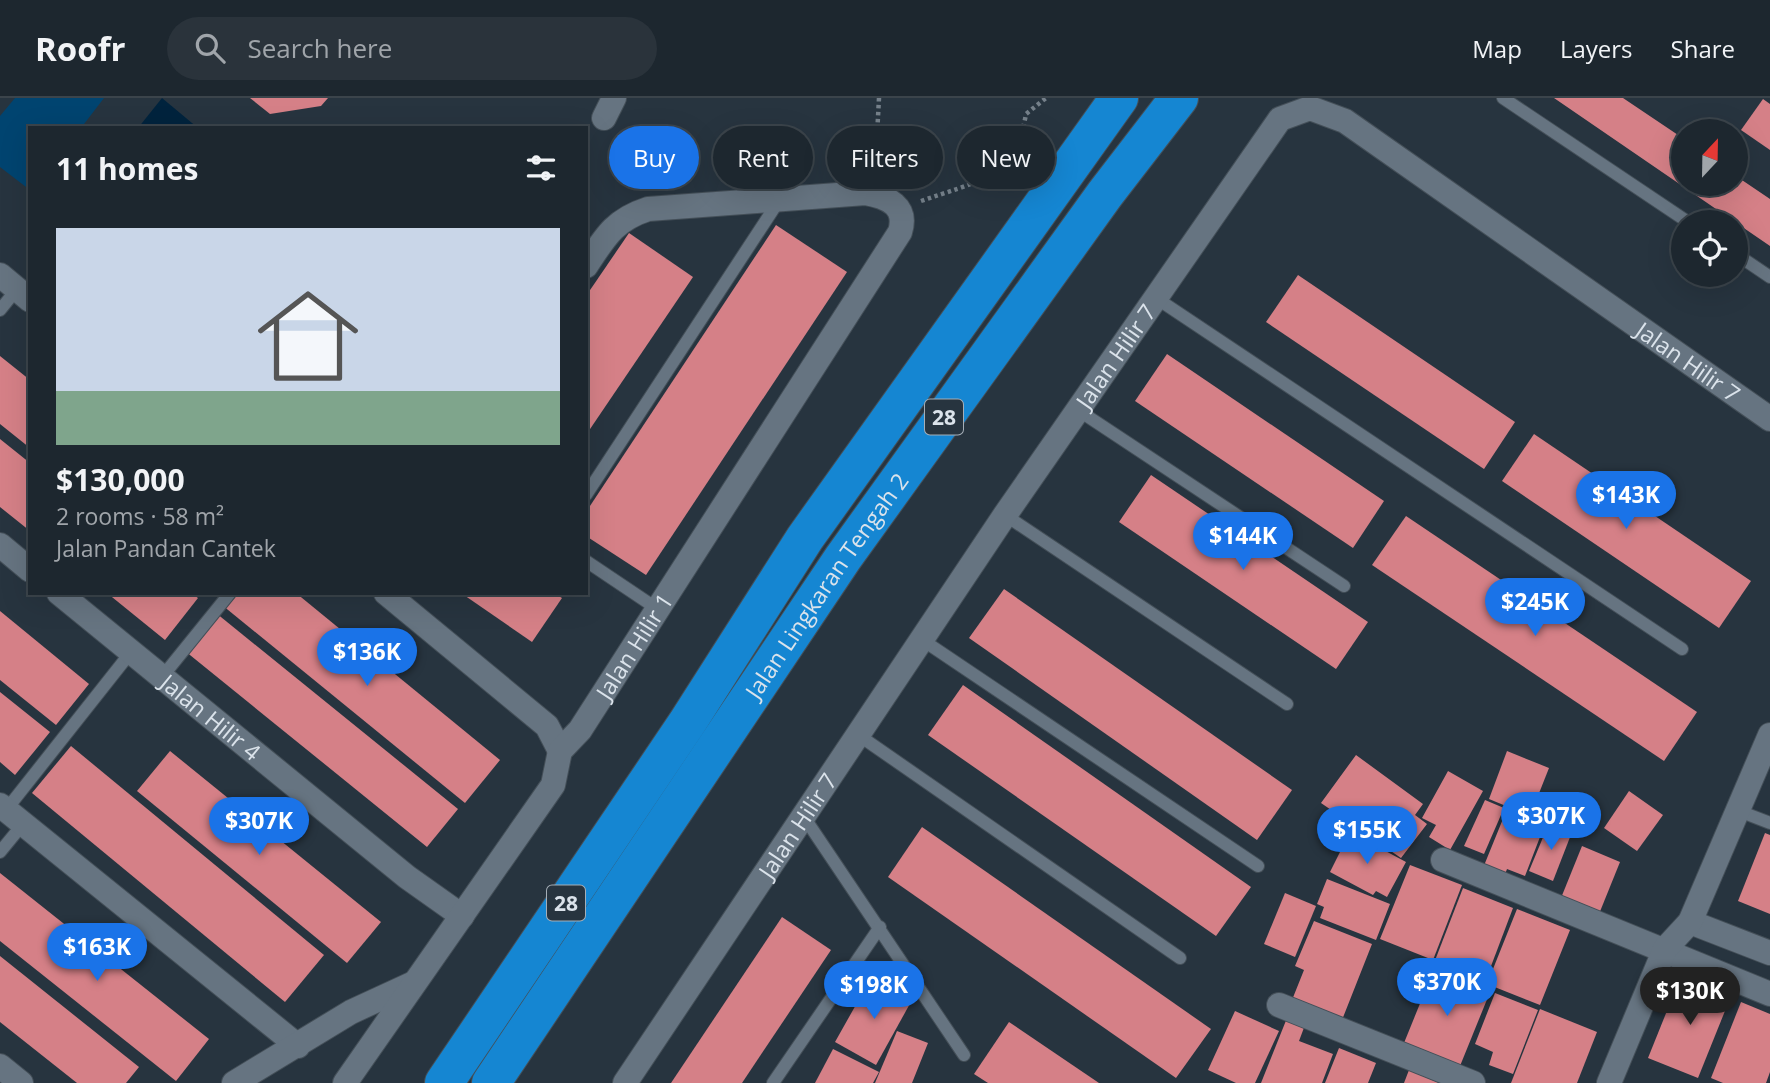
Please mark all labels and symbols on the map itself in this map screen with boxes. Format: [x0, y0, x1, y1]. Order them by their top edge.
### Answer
north arrow [1671, 119, 1748, 196]
street label: Jalan Hilir 7 [1067, 297, 1163, 416]
street label: Jalan Hilir 7 [1628, 313, 1747, 409]
road number: 28 [925, 400, 963, 434]
street label: Jalan Lingkaran Tengah 2 [736, 466, 915, 706]
pin: $143K [1577, 472, 1675, 531]
pin: $144K [1194, 512, 1292, 572]
pin: $245K [1486, 578, 1584, 638]
street label: Jalan Hilir 1 [587, 587, 680, 707]
pin: $136K [318, 628, 416, 688]
street label: Jalan Hilir 4 [152, 665, 268, 767]
street label: Jalan Hilir 7 [749, 766, 844, 886]
pin: $307K [1502, 792, 1600, 852]
pin: $307K [210, 798, 308, 857]
pin: $155K [1318, 806, 1416, 866]
road number: 28 [547, 886, 585, 920]
pin: $163K [48, 924, 146, 983]
pin: $370K [1398, 958, 1496, 1018]
pin: $198K [825, 962, 923, 1021]
pin: $130K [1641, 968, 1739, 1027]

